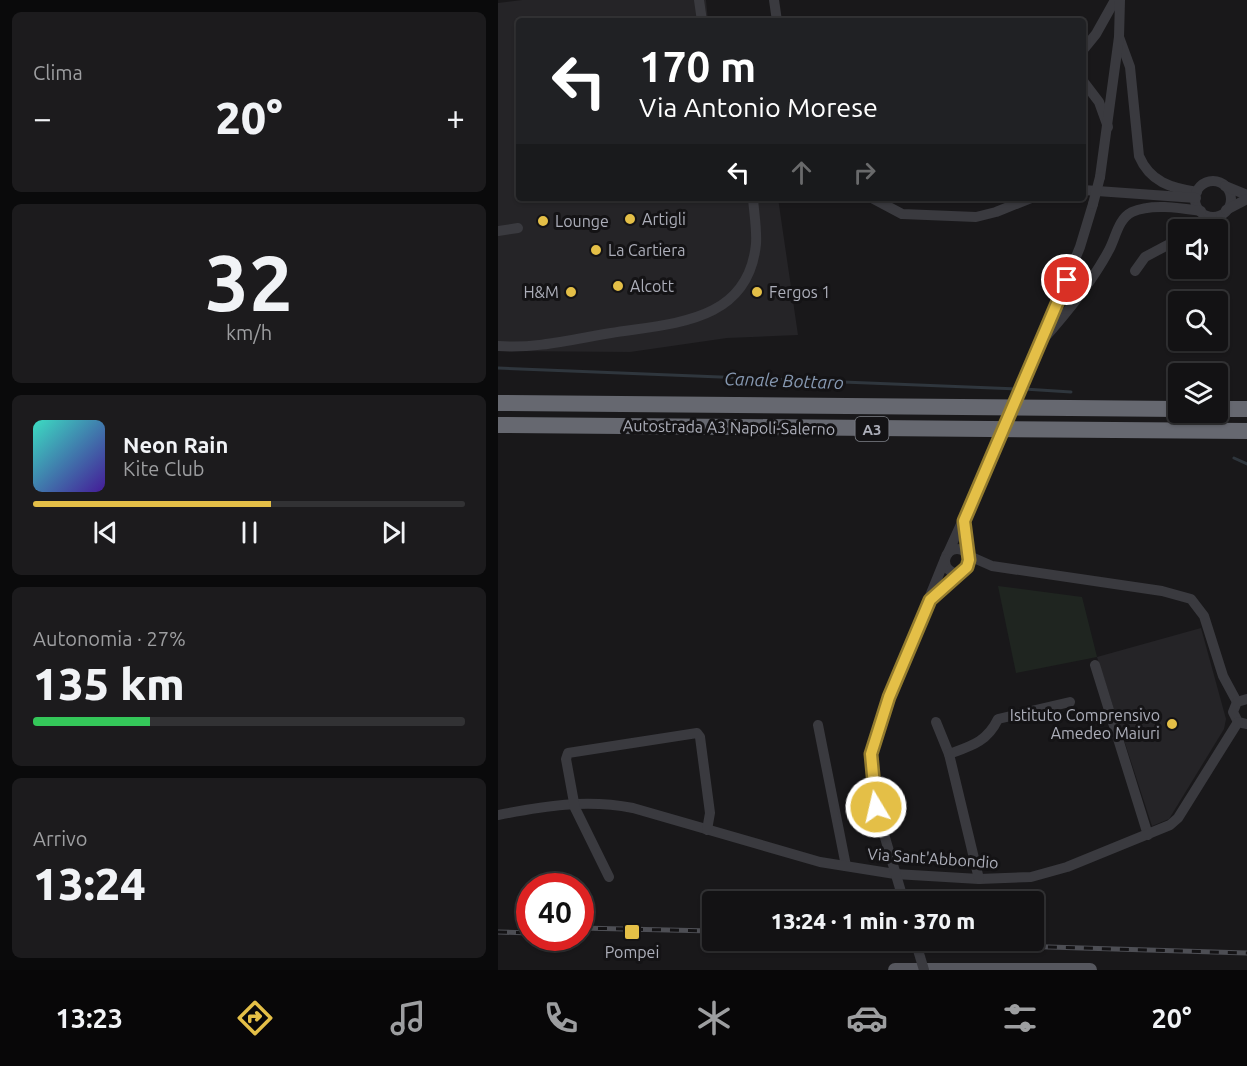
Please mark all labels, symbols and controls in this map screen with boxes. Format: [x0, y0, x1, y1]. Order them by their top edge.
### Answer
icon: left [540, 42, 618, 120]
text: 170 m [639, 43, 756, 90]
text: Clima [33, 61, 83, 84]
text: 20° [215, 92, 283, 143]
text: Via Antonio Morese [639, 92, 878, 122]
text: − [33, 99, 52, 136]
text: + [446, 99, 465, 136]
icon: left [722, 156, 755, 189]
icon: ahead [785, 156, 818, 189]
icon: right [848, 156, 881, 189]
place label: Artigli [642, 210, 686, 228]
place label: Lounge [555, 212, 609, 230]
marker: Artigli [623, 212, 637, 226]
marker: Lounge [536, 214, 550, 228]
map controls [1168, 219, 1228, 423]
button: sound [1168, 219, 1228, 279]
text: 32 [205, 238, 293, 326]
place label: La Cartiera [608, 241, 685, 259]
marker: La Cartiera [589, 243, 603, 257]
pin [1041, 254, 1092, 305]
icon: arrive [1050, 263, 1083, 296]
place label: Alcott [630, 277, 675, 295]
marker: Alcott [611, 279, 625, 293]
place label: H&M [523, 283, 559, 301]
place label: Fergos 1 [769, 283, 830, 301]
marker: H&M [564, 285, 578, 299]
marker: Fergos 1 [750, 285, 764, 299]
button: search [1168, 291, 1228, 351]
text: km/h [226, 321, 272, 344]
button: layers [1168, 363, 1228, 423]
water label: Canale Bottaro [724, 368, 844, 392]
street label: Autostrada A3 Napoli-Salerno [623, 416, 835, 438]
road number: A3 [856, 417, 889, 441]
text: Neon Rain [123, 432, 228, 457]
text: Kite Club [123, 457, 205, 480]
icon: previous [89, 516, 122, 549]
icon: pause [233, 516, 266, 549]
icon: next [377, 516, 410, 549]
text: Autonomia · 27% [33, 627, 186, 650]
text: 135 km [33, 658, 185, 709]
place label: Istituto Comprensivo Amedeo Maiuri [1010, 706, 1160, 742]
marker: Istituto Comprensivo Amedeo Maiuri [1165, 717, 1179, 731]
position arrow [844, 775, 908, 839]
text: Arrivo [33, 827, 87, 850]
street label: Via Sant'Abbondio [867, 844, 999, 872]
text: 13:24 [33, 858, 146, 909]
speed limit sign: 40 [516, 873, 594, 951]
text: 13:24 · 1 min · 370 m [771, 908, 975, 933]
marker: Pompei [623, 923, 641, 941]
place label: Pompei [605, 943, 659, 961]
icon: directions [234, 997, 276, 1039]
icon: music [387, 997, 429, 1039]
icon: phone [540, 997, 582, 1039]
icon: climate [693, 997, 735, 1039]
icon: car [846, 997, 888, 1039]
icon: filters [999, 997, 1041, 1039]
text: 13:23 [55, 1003, 123, 1033]
text: 20° [1151, 1003, 1191, 1033]

